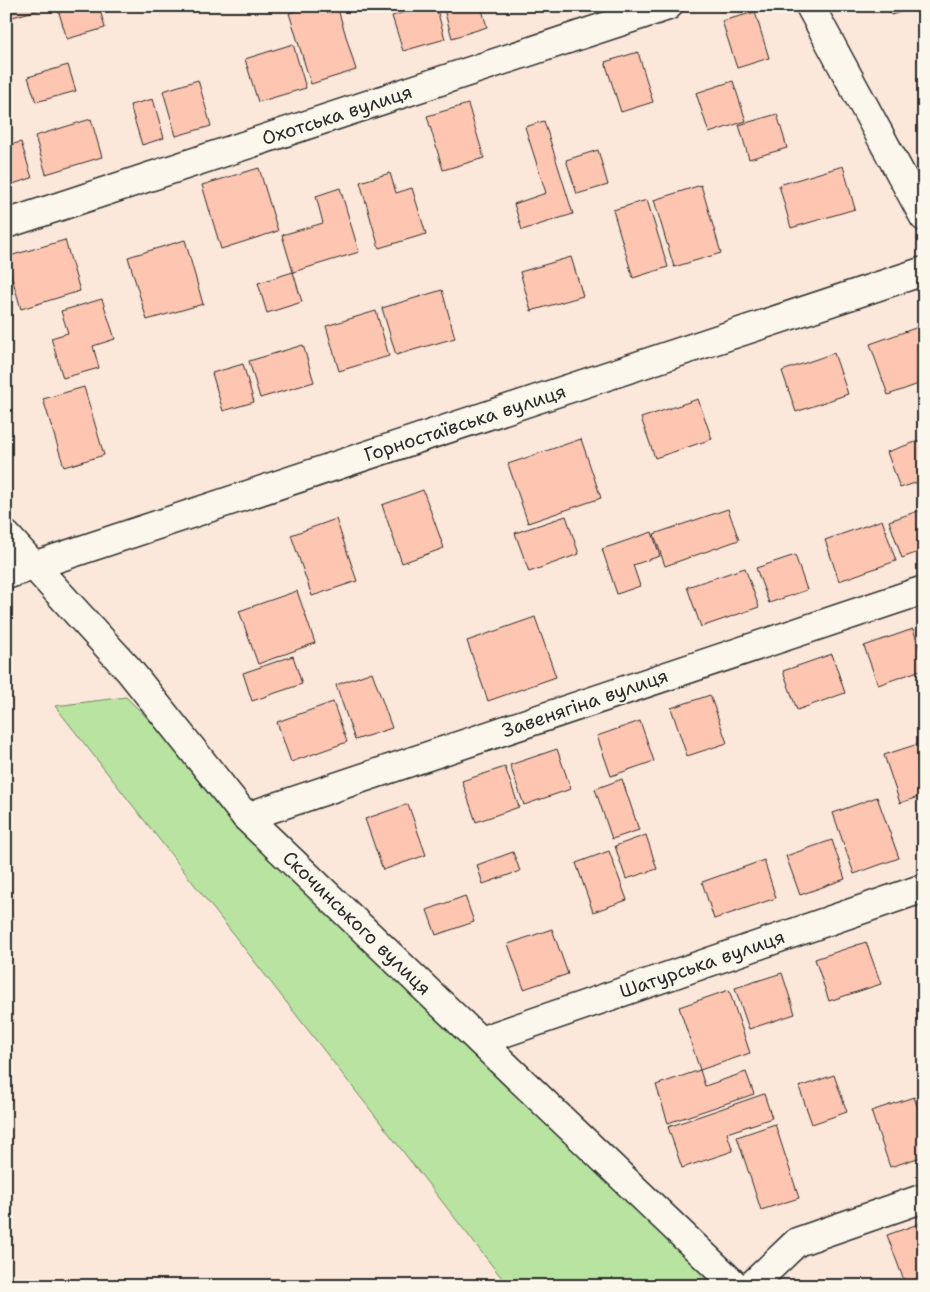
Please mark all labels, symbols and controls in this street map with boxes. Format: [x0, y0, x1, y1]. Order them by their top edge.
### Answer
street label: Охотська вулиця [259, 79, 415, 151]
street label: Горностаївська вулиця [361, 379, 569, 467]
street label: Завенягіна вулиця [499, 663, 671, 743]
street label: Скочинського вулиця [277, 845, 437, 1001]
street label: Шатурська вулиця [616, 924, 788, 1004]

